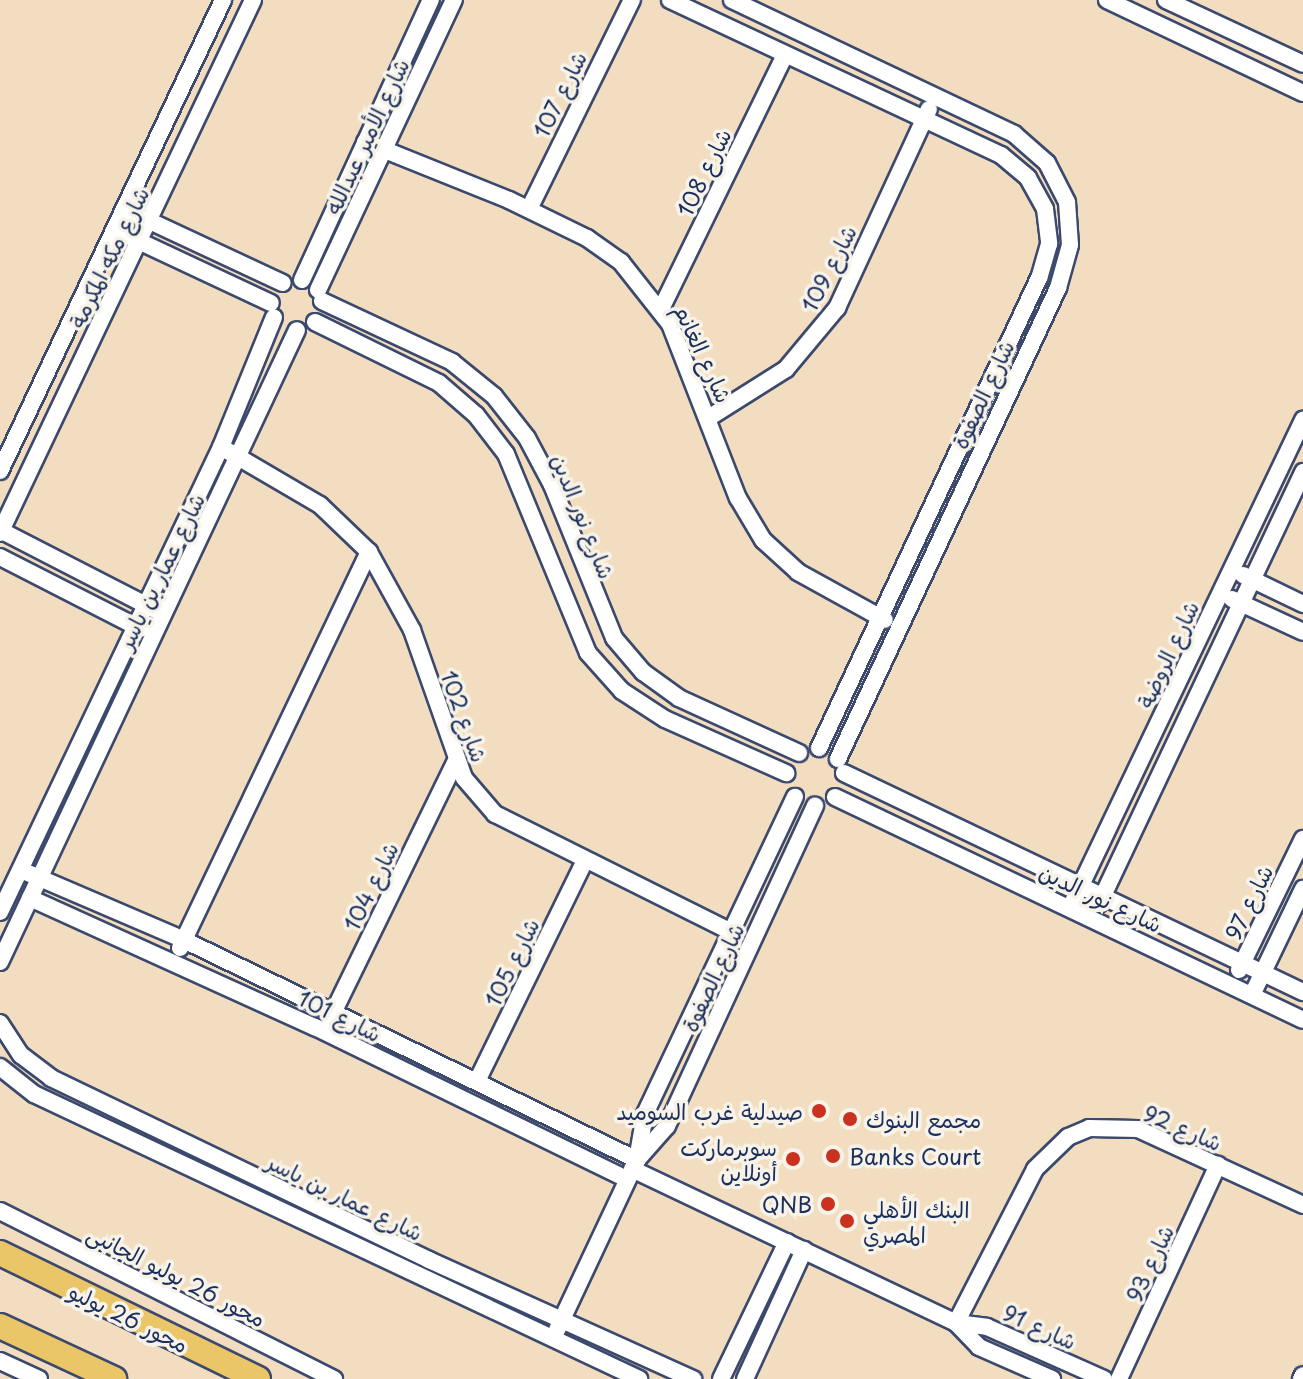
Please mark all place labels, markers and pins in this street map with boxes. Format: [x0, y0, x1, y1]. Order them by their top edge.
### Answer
place label: صيدلية غرب السوميد [616, 1098, 803, 1124]
marker: صيدلية غرب السوميد [810, 1102, 828, 1120]
place label: مجمع البنوك [866, 1106, 981, 1132]
marker: مجمع البنوك [841, 1110, 859, 1128]
place label: سوبرماركت أونلاين [680, 1133, 777, 1184]
place label: Banks Court [849, 1143, 982, 1169]
marker: Banks Court [824, 1147, 842, 1165]
marker: سوبرماركت أونلاين [784, 1150, 802, 1168]
place label: QNB [762, 1191, 812, 1217]
marker: QNB [819, 1195, 837, 1213]
place label: البنك الأهلي المصري [863, 1195, 970, 1246]
marker: البنك الأهلي المصري [838, 1212, 856, 1230]

